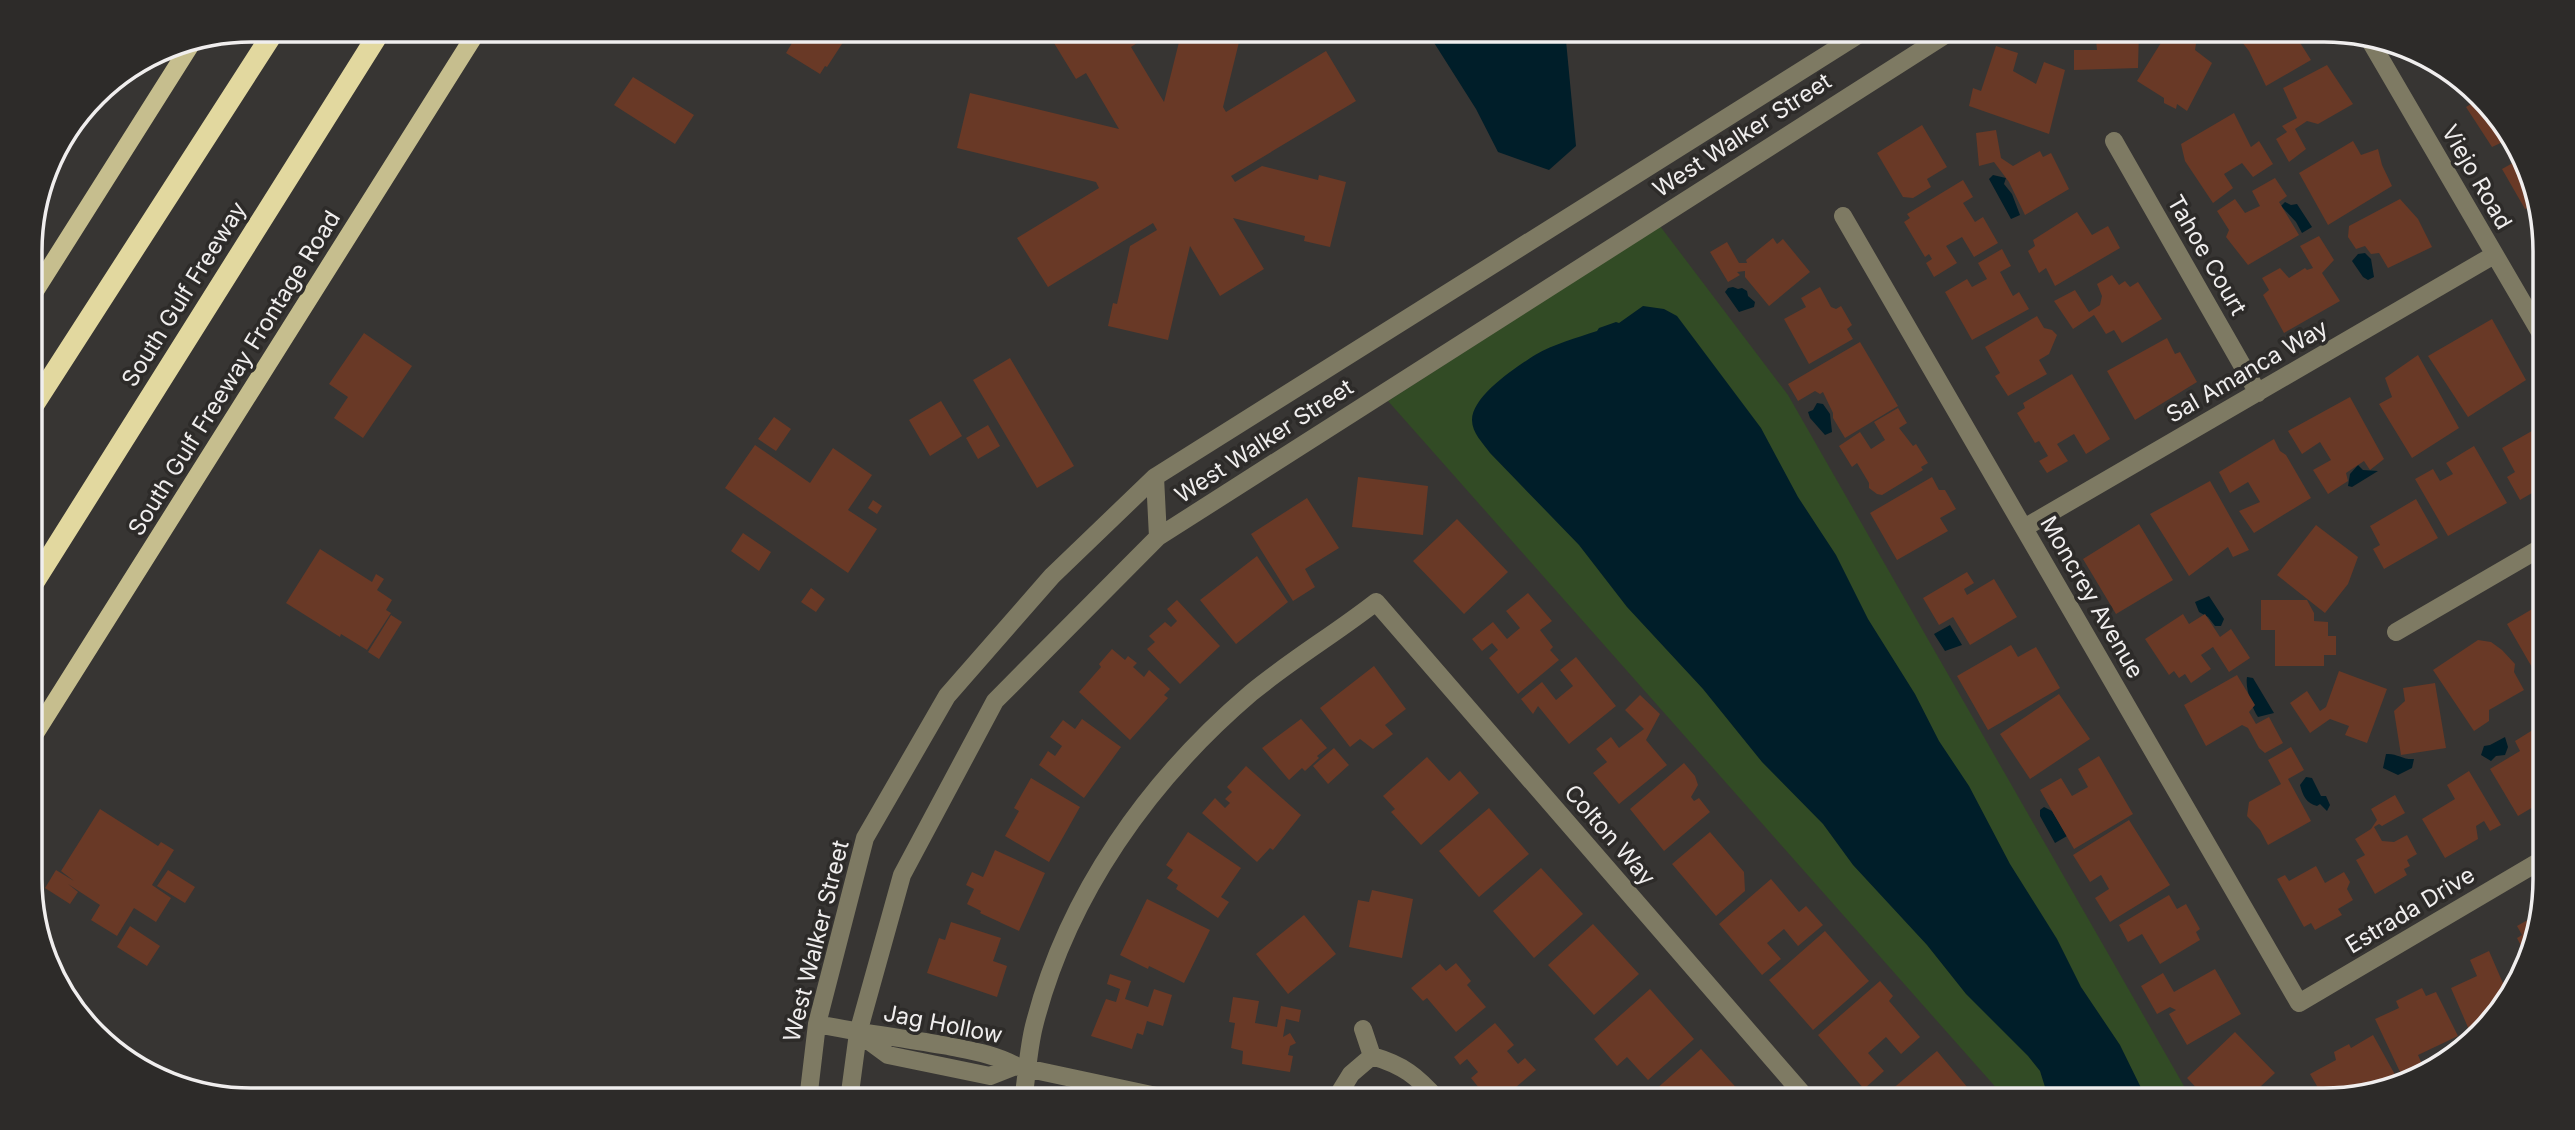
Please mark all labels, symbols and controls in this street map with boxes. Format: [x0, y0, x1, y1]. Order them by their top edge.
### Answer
street label: West Walker Street [1648, 67, 1837, 203]
street label: Viejo Road [2436, 120, 2518, 234]
street label: Tahoe Court [2161, 190, 2253, 320]
street label: South Gulf Freeway [116, 196, 252, 392]
street label: South Gulf Freeway Frontage Road [122, 205, 346, 541]
street label: Sal Amanca Way [2161, 313, 2333, 429]
street label: West Walker Street [1170, 373, 1359, 509]
street label: Moncrey Avenue [2034, 511, 2150, 683]
street label: Colton Way [1559, 779, 1661, 891]
street label: West Walker Street [777, 837, 855, 1045]
street label: Estrada Drive [2340, 861, 2480, 959]
street label: Jag Hollow [881, 999, 1005, 1049]

